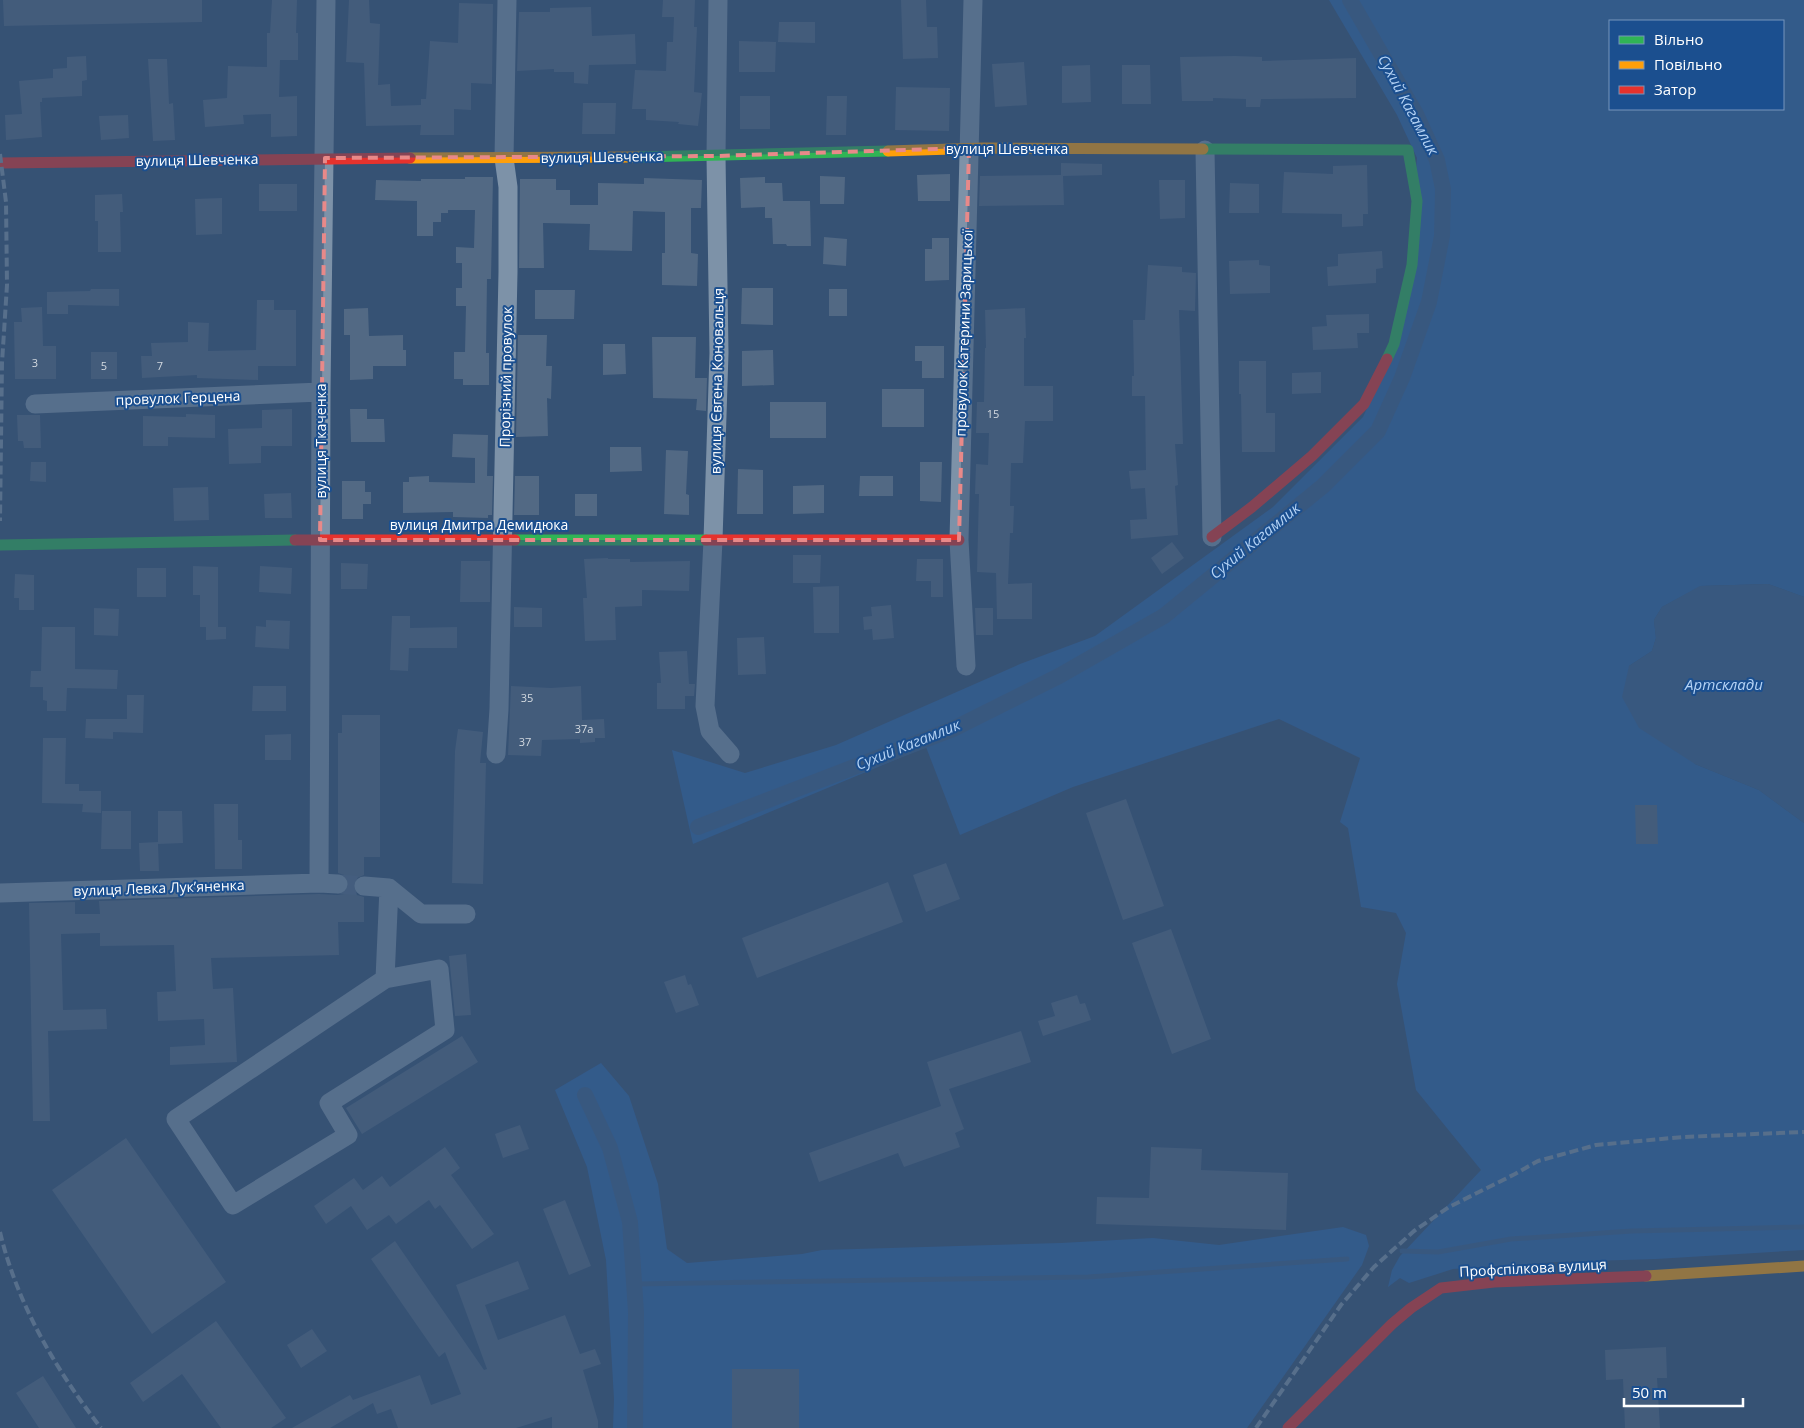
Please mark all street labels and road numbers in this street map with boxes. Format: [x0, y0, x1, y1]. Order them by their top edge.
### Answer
street label: вулиця Шевченка [946, 139, 1068, 158]
street label: вулиця Шевченка [540, 146, 663, 167]
street label: вулиця Шевченка [135, 149, 258, 170]
street label: провулок Катерини Зарицької [950, 229, 977, 437]
street label: вулиця Євгена Коновальця [705, 288, 728, 474]
street label: Прорізний провулок [495, 306, 516, 448]
street label: вулиця Ткаченка [311, 383, 330, 499]
street label: провулок Герцена [115, 386, 241, 409]
street label: вулиця Дмитра Демидюка [390, 515, 568, 534]
street label: вулиця Левка Лукʼяненка [73, 875, 245, 900]
street label: Профспілкова вулиця [1459, 1254, 1607, 1281]

